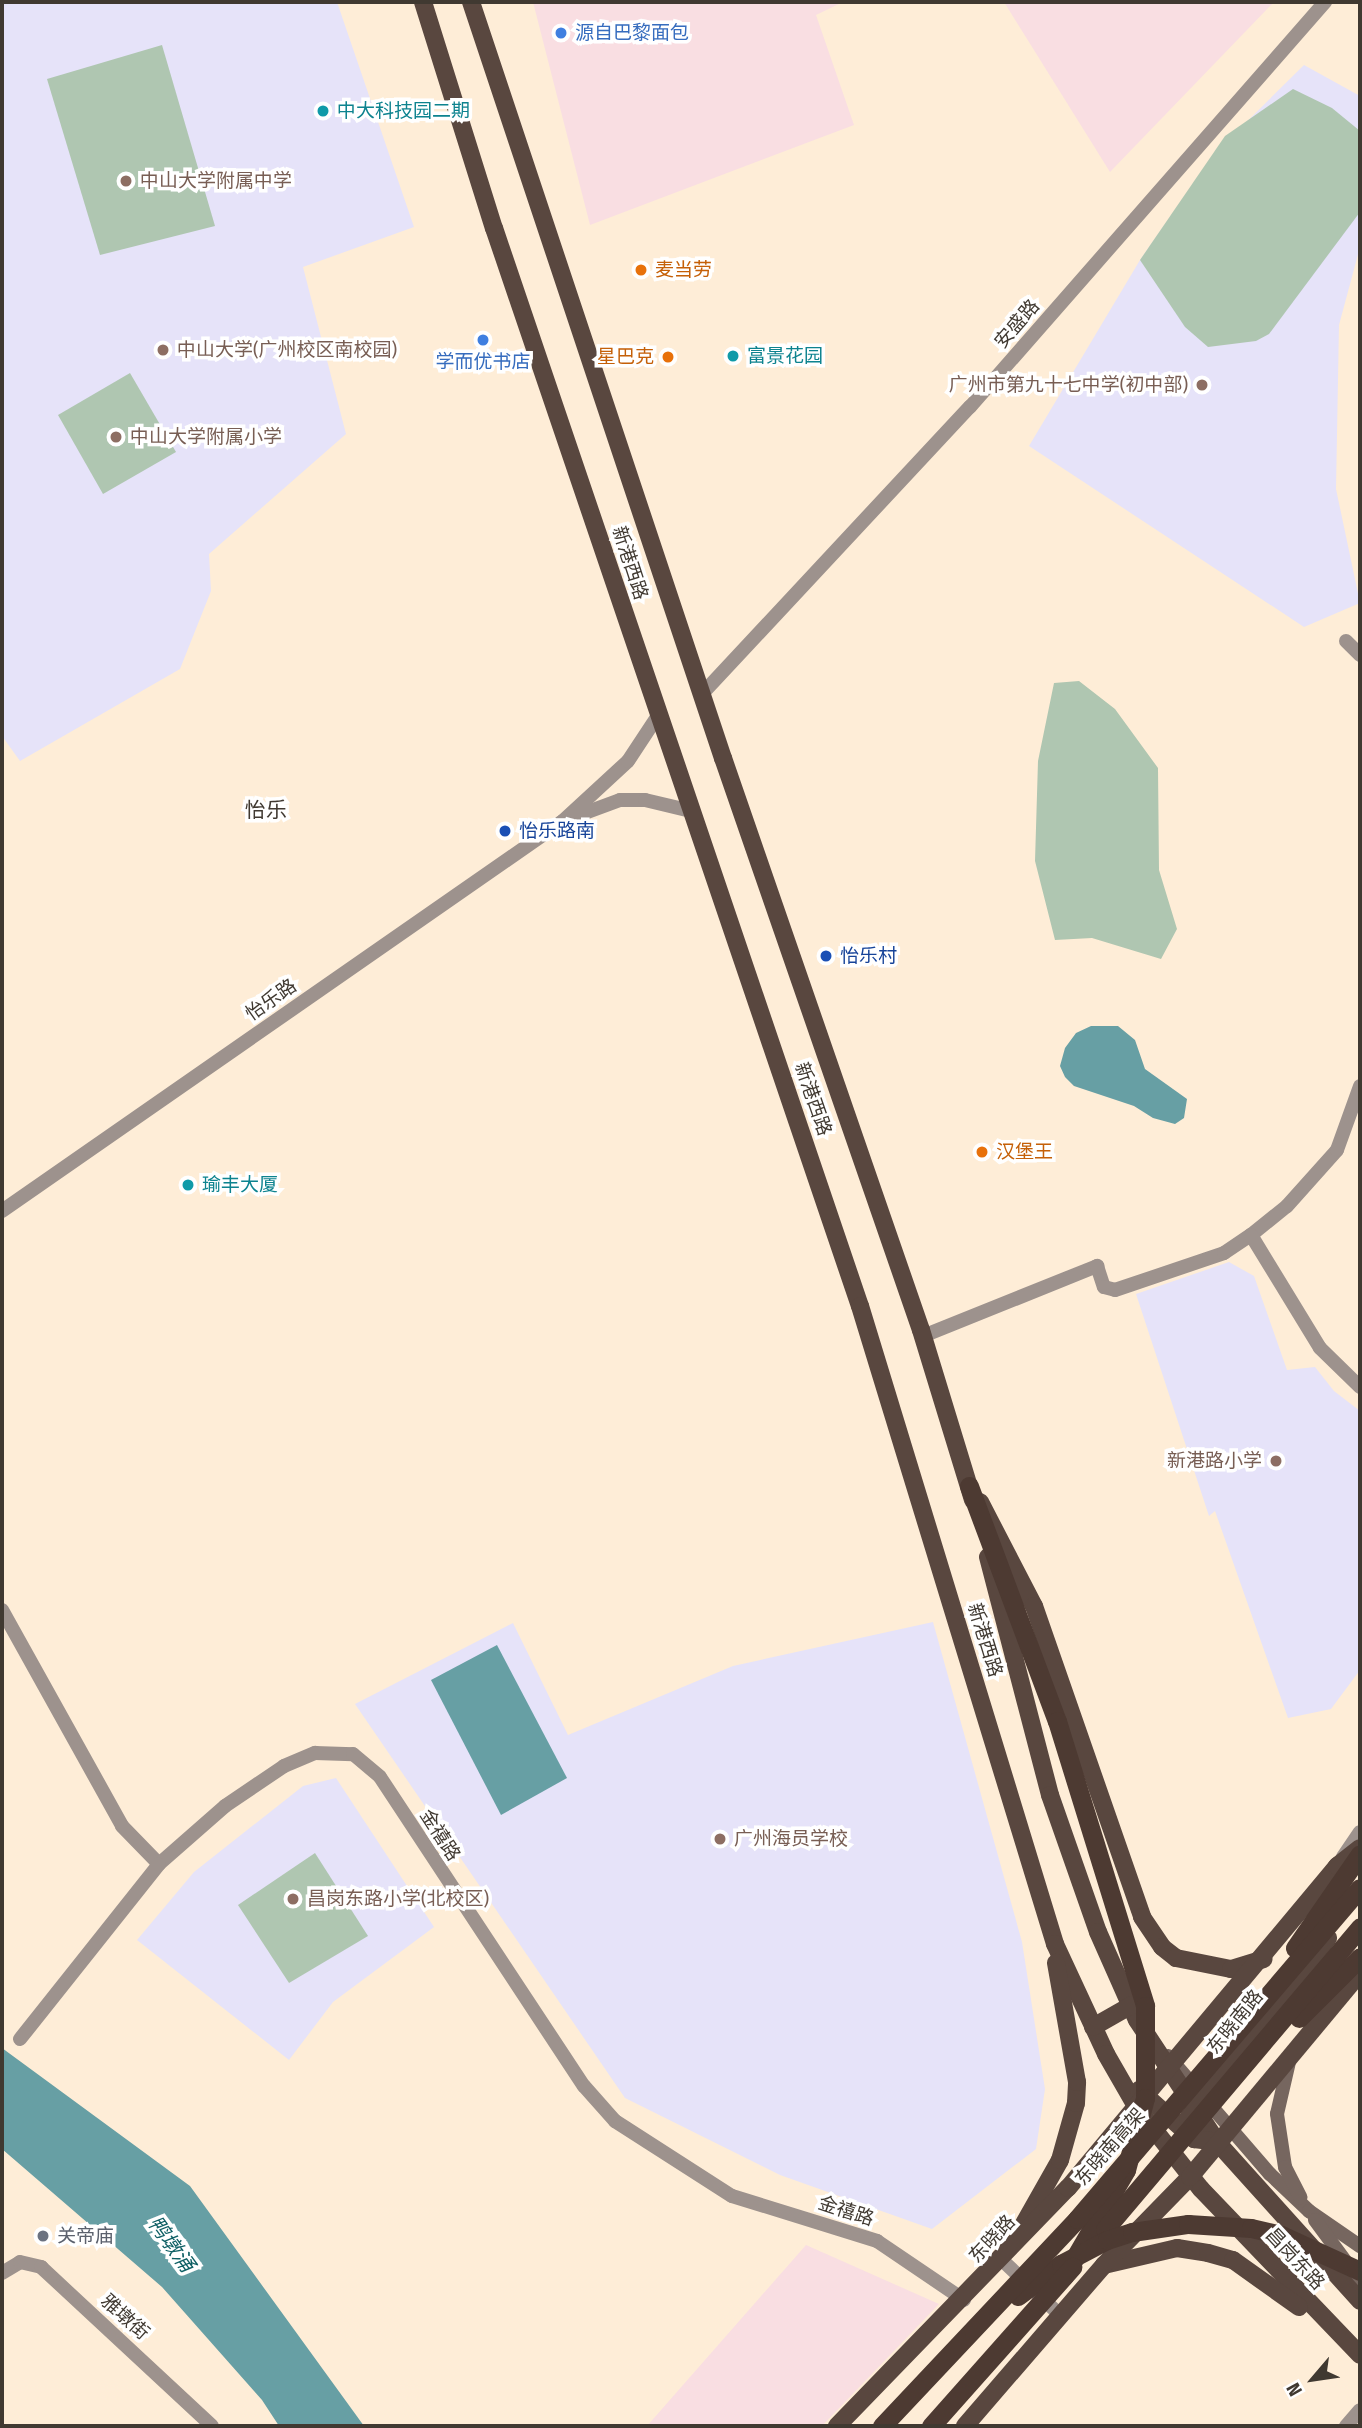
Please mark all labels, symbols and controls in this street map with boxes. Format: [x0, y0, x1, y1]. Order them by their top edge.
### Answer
place label: 源自巴黎面包 [575, 22, 689, 44]
marker: 源自巴黎面包 [553, 25, 569, 41]
place label: 中大科技园二期 [337, 100, 470, 122]
marker: 中大科技园二期 [315, 103, 331, 119]
place label: 中山大学附属中学 [140, 170, 292, 192]
marker: 中山大学附属中学 [118, 173, 134, 189]
place label: 麦当劳 [655, 259, 712, 281]
marker: 麦当劳 [633, 262, 649, 278]
street label: 安盛路 [990, 295, 1044, 353]
marker: 学而优书店 [475, 332, 491, 348]
place label: 中山大学(广州校区南校园) [177, 339, 397, 361]
marker: 中山大学(广州校区南校园) [155, 342, 171, 358]
place label: 富景花园 [747, 345, 823, 367]
place label: 星巴克 [597, 346, 654, 368]
marker: 富景花园 [725, 348, 741, 364]
marker: 星巴克 [660, 349, 676, 365]
place label: 学而优书店 [436, 351, 530, 373]
place label: 广州市第九十七中学(初中部) [949, 374, 1188, 396]
marker: 广州市第九十七中学(初中部) [1194, 377, 1210, 393]
place label: 中山大学附属小学 [130, 426, 282, 448]
marker: 中山大学附属小学 [108, 429, 124, 445]
street label: 新港西路 [607, 523, 653, 603]
district label: 怡乐 [245, 797, 287, 823]
place label: 怡乐路南 [519, 820, 595, 842]
marker: 怡乐路南 [497, 823, 513, 839]
place label: 怡乐村 [840, 945, 897, 967]
marker: 怡乐村 [818, 948, 834, 964]
street label: 怡乐路 [241, 974, 301, 1026]
street label: 新港西路 [790, 1059, 836, 1139]
place label: 汉堡王 [996, 1141, 1053, 1163]
marker: 汉堡王 [974, 1144, 990, 1160]
place label: 瑜丰大厦 [202, 1174, 278, 1196]
marker: 瑜丰大厦 [180, 1177, 196, 1193]
place label: 新港路小学 [1167, 1450, 1262, 1472]
marker: 新港路小学 [1268, 1453, 1284, 1469]
street label: 新港西路 [963, 1600, 1007, 1680]
street label: 金禧路 [415, 1805, 465, 1865]
place label: 广州海员学校 [734, 1828, 848, 1850]
marker: 广州海员学校 [712, 1831, 728, 1847]
place label: 昌岗东路小学(北校区) [307, 1888, 489, 1910]
marker: 昌岗东路小学(北校区) [285, 1891, 301, 1907]
street label: 东晓南路 [1202, 1985, 1268, 2059]
street label: 东晓南高架 [1070, 2104, 1150, 2190]
street label: 金禧路 [815, 2191, 877, 2231]
street label: 东晓路 [964, 2210, 1020, 2268]
water label: 鸭墩涌 [142, 2211, 200, 2277]
street label: 昌岗东路 [1261, 2223, 1329, 2295]
place label: 关帝庙 [57, 2225, 114, 2247]
marker: 关帝庙 [35, 2228, 51, 2244]
street label: 雅墩街 [96, 2289, 154, 2345]
north arrow [1278, 2344, 1348, 2414]
text: N [1281, 2379, 1307, 2400]

